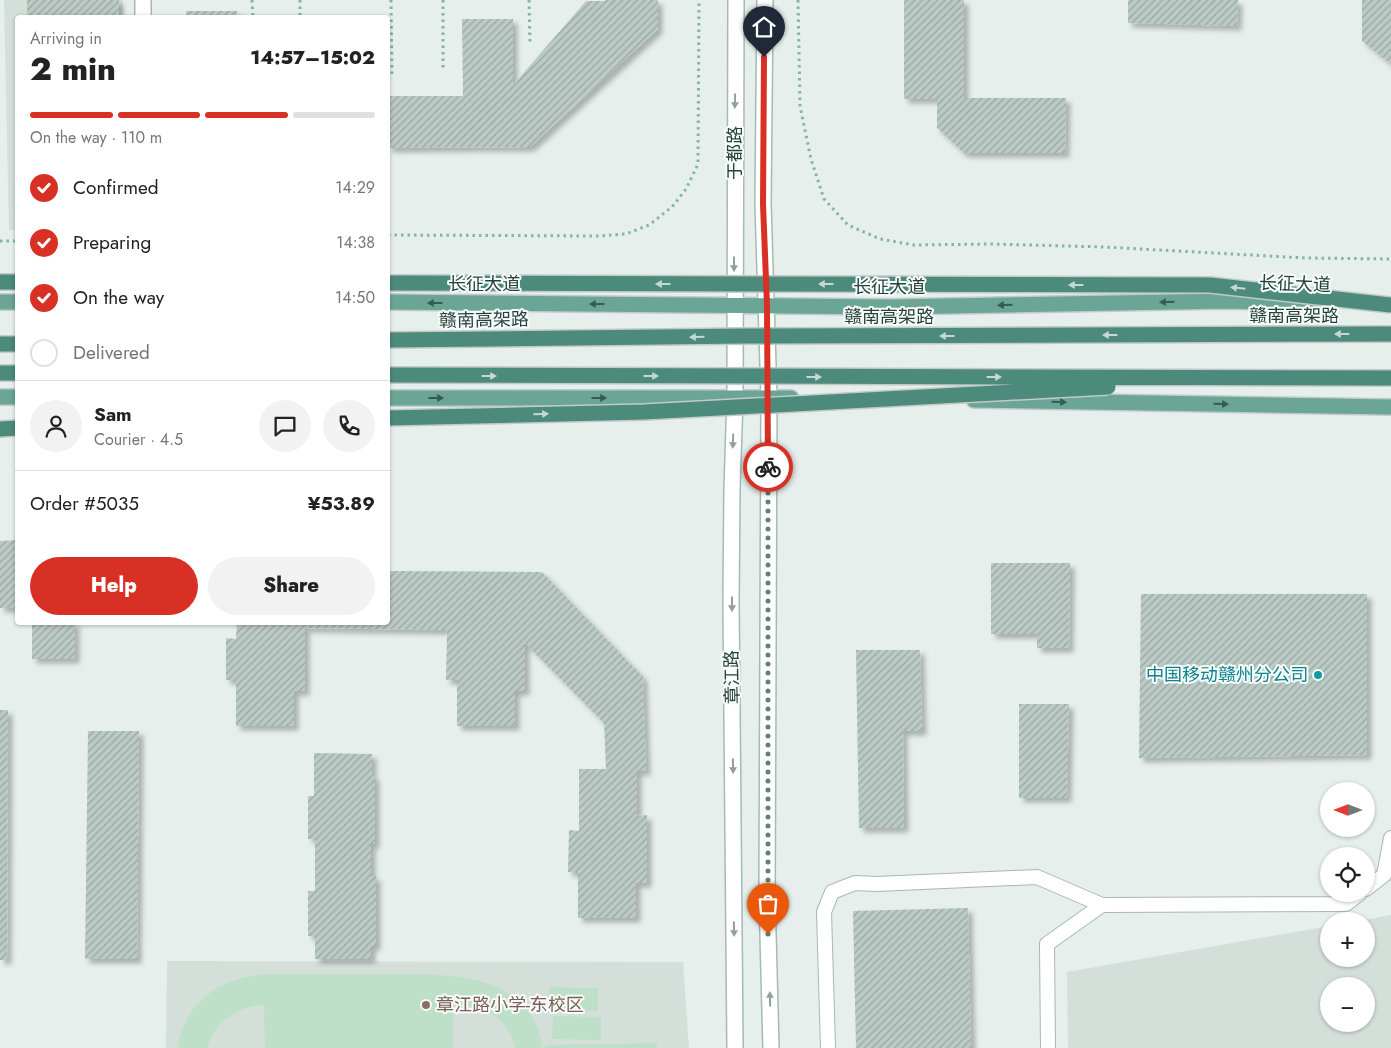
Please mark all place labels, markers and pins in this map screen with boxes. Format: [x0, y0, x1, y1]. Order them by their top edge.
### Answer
pin [743, 6, 785, 57]
place label: 中国移动赣州分公司 [1146, 662, 1308, 688]
marker: 中国移动赣州分公司 [1312, 669, 1324, 681]
pin [747, 883, 789, 934]
place label: 章江路小学-东校区 [436, 992, 584, 1018]
marker: 章江路小学-东校区 [420, 999, 432, 1011]

